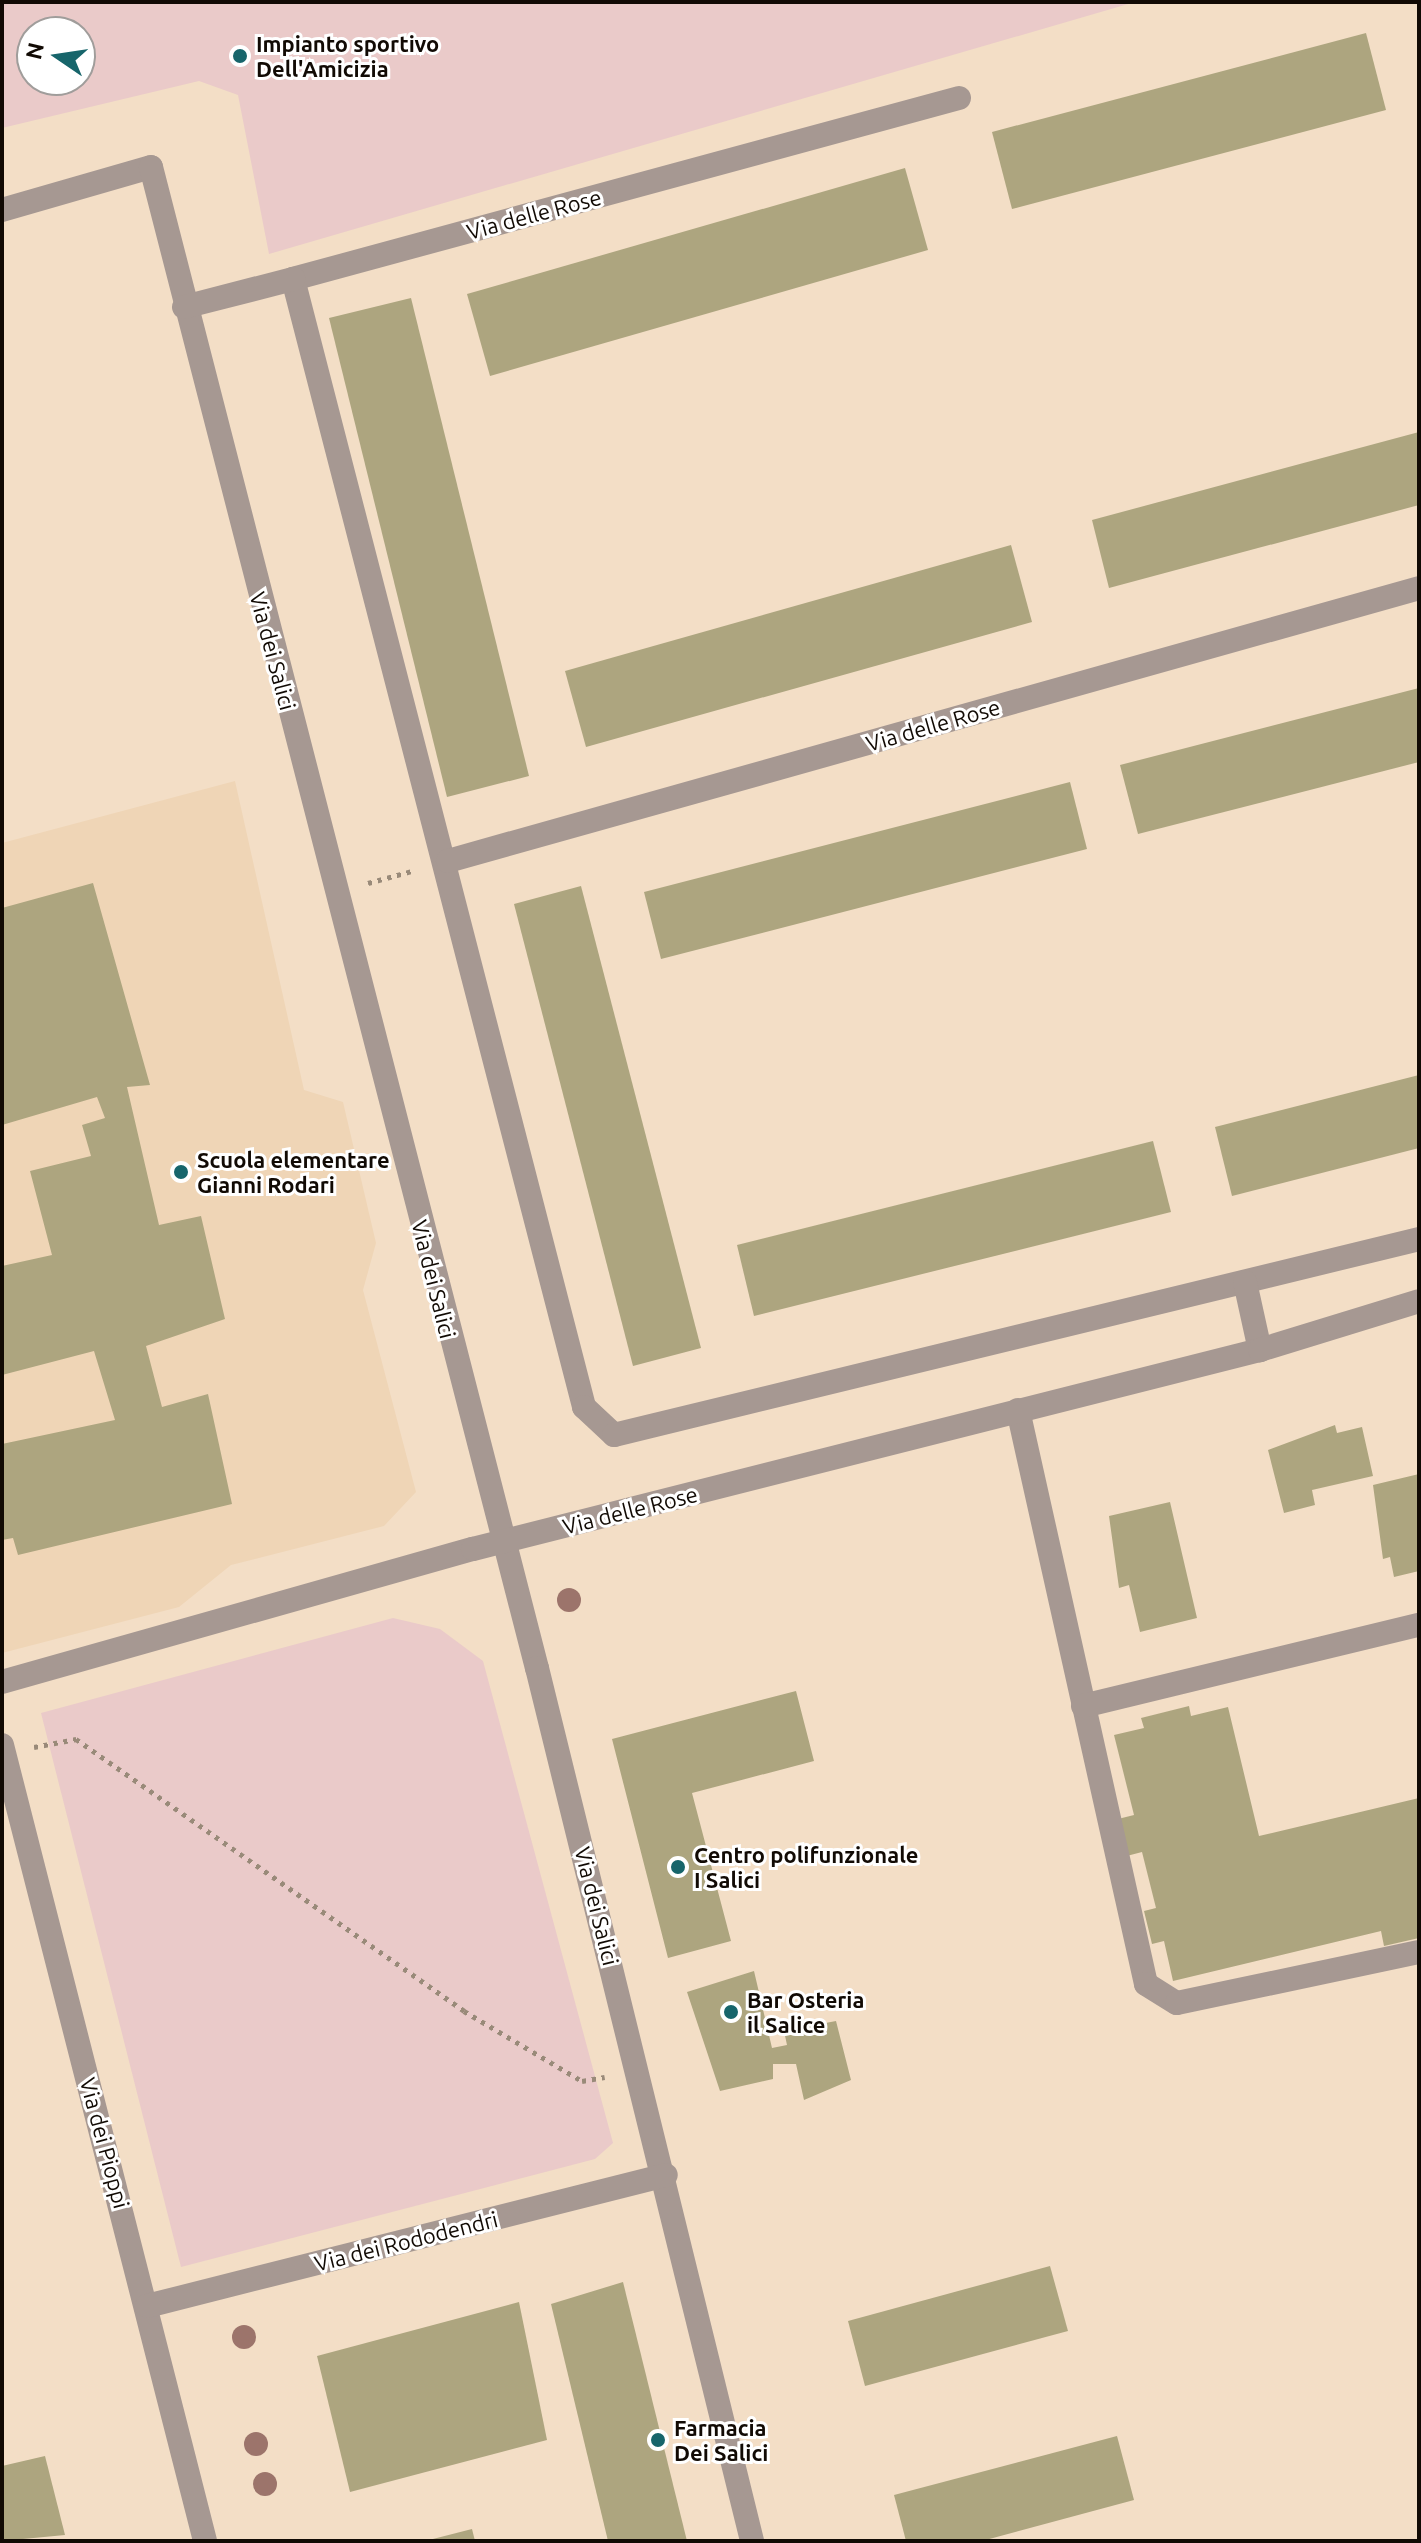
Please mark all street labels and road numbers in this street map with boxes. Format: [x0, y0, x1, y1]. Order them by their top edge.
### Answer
street label: Via delle Rose [464, 183, 604, 245]
street label: Via dei Salici [245, 589, 301, 713]
street label: Via delle Rose [863, 693, 1003, 757]
street label: Via dei Salici [407, 1217, 461, 1341]
street label: Via delle Rose [560, 1480, 700, 1540]
street label: Via dei Salici [570, 1844, 624, 1968]
street label: Via dei Pioppi [75, 2075, 135, 2211]
street label: Via dei Rododendri [312, 2205, 500, 2277]

